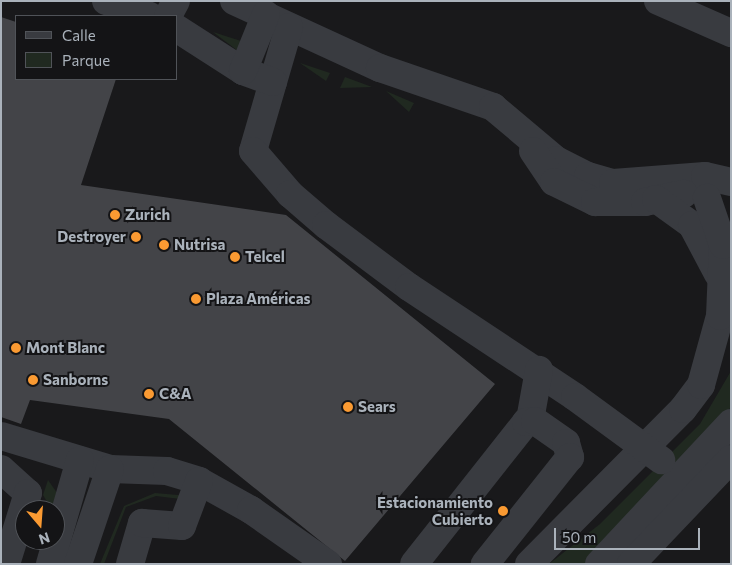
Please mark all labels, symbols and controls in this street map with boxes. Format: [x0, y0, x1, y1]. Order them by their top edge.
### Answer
legend [15, 15, 178, 80]
text: Calle [62, 26, 96, 44]
text: Parque [62, 51, 110, 69]
place label: Zurich [125, 206, 170, 224]
marker: Zurich [109, 209, 121, 221]
place label: Destroyer [57, 228, 126, 246]
marker: Destroyer [130, 231, 142, 243]
place label: Nutrisa [174, 236, 225, 254]
marker: Nutrisa [158, 239, 170, 251]
place label: Telcel [245, 248, 285, 266]
marker: Telcel [229, 251, 241, 263]
place label: Plaza Américas [206, 290, 311, 308]
marker: Plaza Américas [190, 293, 202, 305]
place label: Mont Blanc [26, 339, 105, 357]
marker: Mont Blanc [10, 342, 22, 354]
place label: Sanborns [43, 371, 108, 389]
marker: Sanborns [27, 374, 39, 386]
place label: C&A [159, 385, 191, 403]
marker: C&A [143, 388, 155, 400]
place label: Sears [358, 398, 396, 416]
marker: Sears [342, 401, 354, 413]
place label: Estacionamiento Cubierto [377, 493, 493, 528]
north arrow [15, 500, 65, 550]
marker: Estacionamiento Cubierto [497, 505, 509, 517]
scale bar [557, 518, 703, 550]
text: 50 m [562, 528, 596, 546]
text: N [37, 529, 52, 548]

